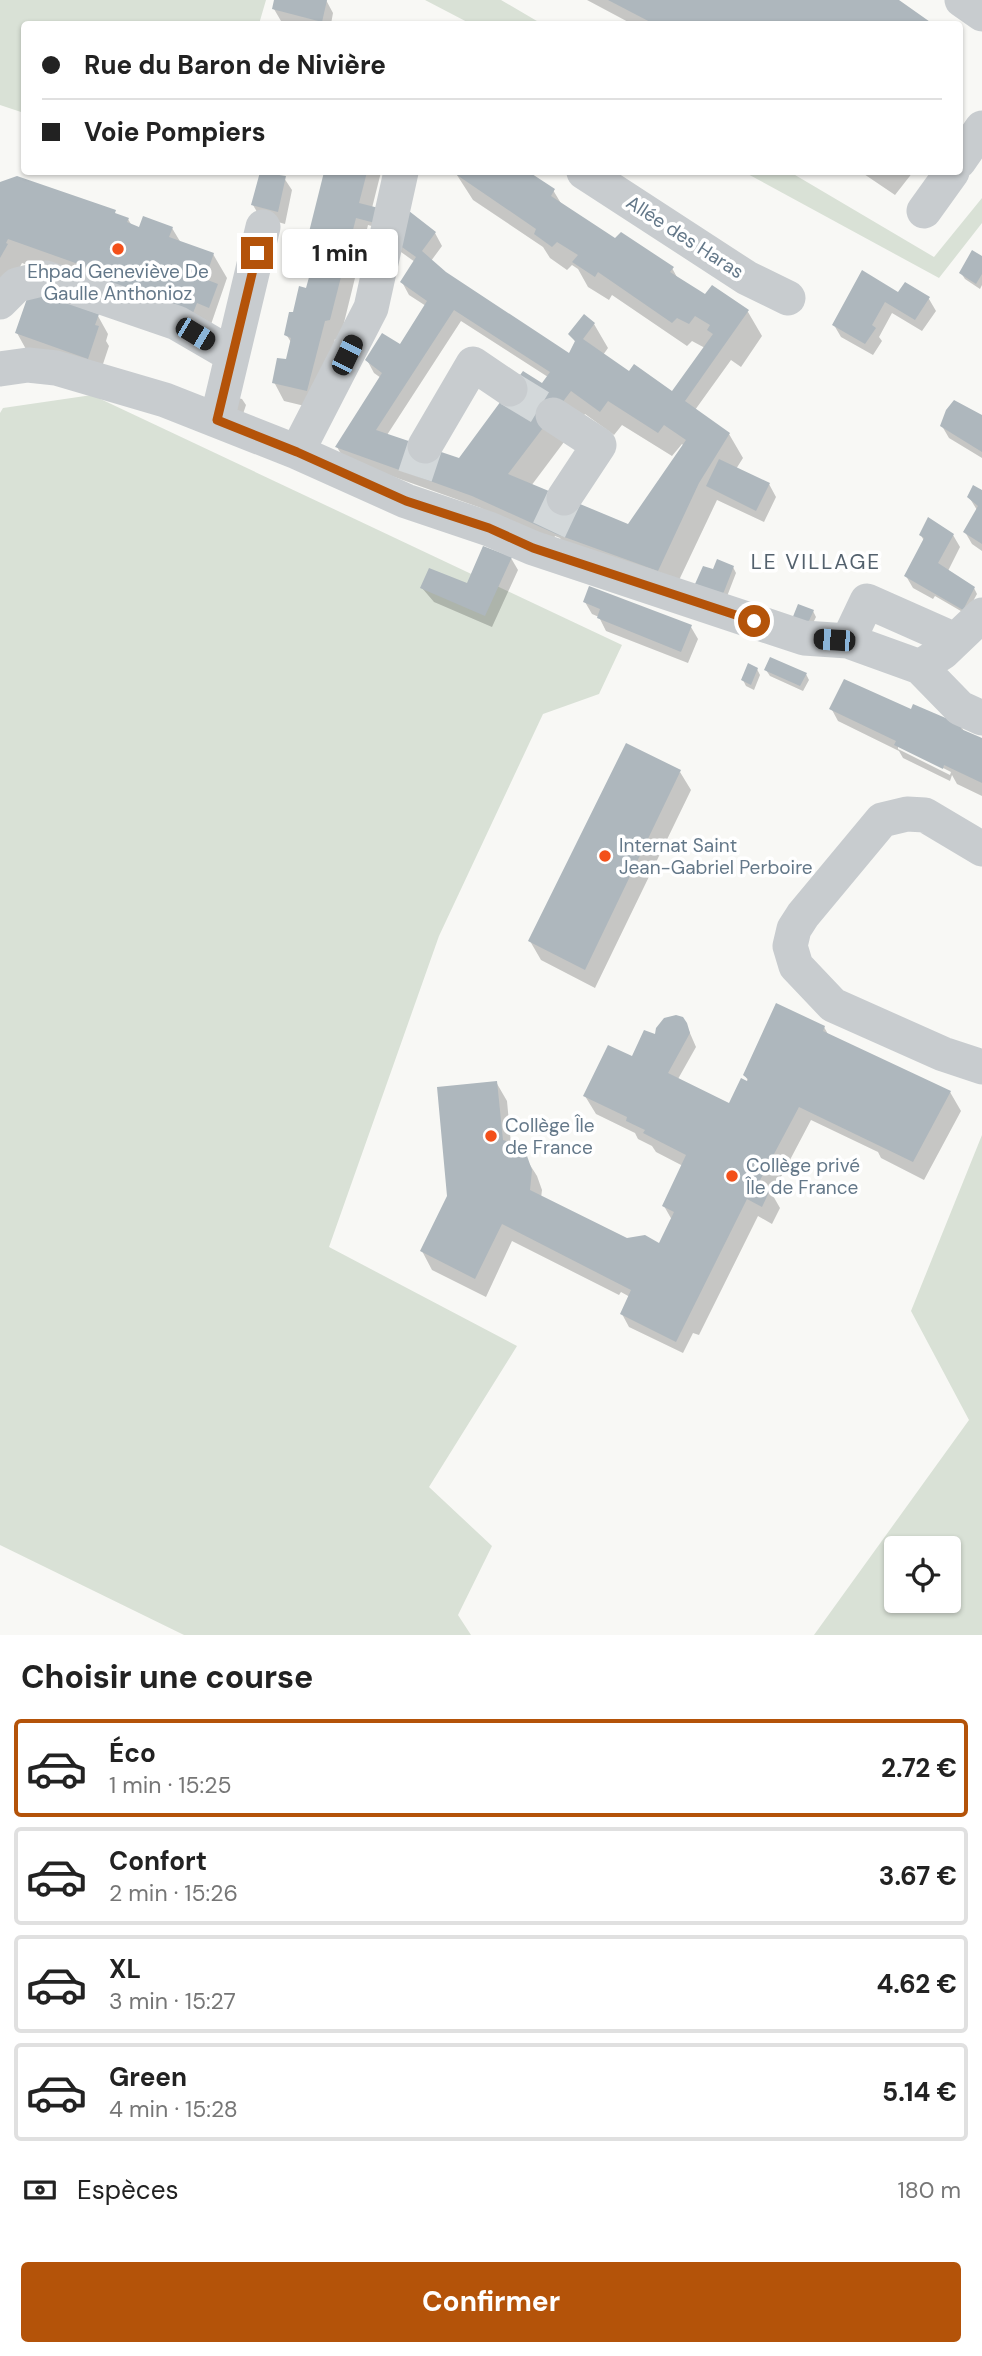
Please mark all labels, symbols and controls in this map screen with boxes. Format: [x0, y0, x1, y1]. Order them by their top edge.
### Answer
text: Rue du Baron de Nivière [84, 48, 386, 82]
text: Voie Pompiers [84, 115, 265, 149]
street label: Allée des Haras [621, 190, 749, 284]
callout: 1 min [282, 229, 397, 278]
route end [241, 237, 273, 269]
text: 1 min [312, 238, 368, 268]
marker: Ehpad Geneviève De Gaulle Anthonioz [110, 241, 126, 257]
place label: Ehpad Geneviève De Gaulle Anthonioz [27, 259, 209, 306]
car [172, 314, 219, 354]
car [329, 332, 366, 378]
district label: LE VILLAGE [751, 548, 881, 576]
route start [738, 605, 770, 637]
car [813, 628, 856, 652]
place label: Internat Saint Jean-Gabriel Perboire [619, 833, 813, 880]
marker: Internat Saint Jean-Gabriel Perboire [597, 848, 613, 864]
place label: Collège Île de France [505, 1113, 595, 1160]
marker: Collège Île de France [483, 1128, 499, 1144]
place label: Collège privé Île de France [745, 1153, 860, 1200]
marker: Collège privé Île de France [724, 1168, 740, 1184]
map controls [884, 1536, 961, 1613]
button: locate [884, 1536, 961, 1613]
text: Choisir une course [21, 1656, 313, 1698]
text: Éco [109, 1736, 156, 1770]
icon: car [25, 1737, 88, 1800]
text: 2.72 € [881, 1751, 957, 1785]
text: 1 min · 15:25 [109, 1770, 231, 1800]
text: Confort [109, 1844, 207, 1878]
icon: car [25, 1845, 88, 1908]
text: 3.67 € [879, 1859, 957, 1893]
text: 2 min · 15:26 [109, 1878, 238, 1908]
text: XL [109, 1952, 141, 1986]
icon: car [25, 1953, 88, 2016]
text: 4.62 € [876, 1967, 957, 2001]
text: 3 min · 15:27 [109, 1986, 236, 2016]
text: Green [109, 2060, 187, 2094]
icon: car [25, 2061, 88, 2124]
text: 5.14 € [882, 2075, 957, 2109]
text: 4 min · 15:28 [109, 2094, 238, 2124]
icon: cash [21, 2171, 59, 2209]
text: Espèces [77, 2173, 178, 2207]
text: 180 m [897, 2175, 961, 2205]
button: Confirmer [21, 2262, 961, 2342]

